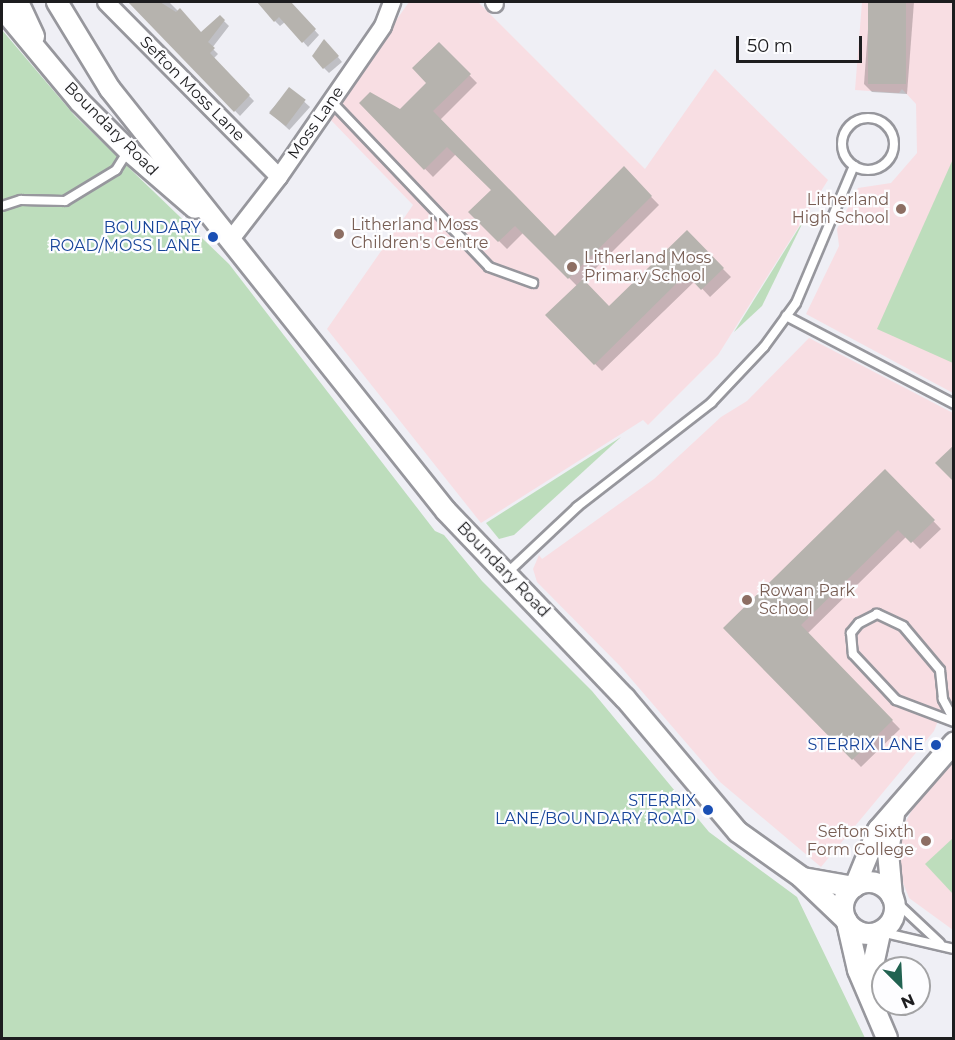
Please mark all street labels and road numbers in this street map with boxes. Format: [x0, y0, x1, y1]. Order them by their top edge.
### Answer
street label: Sefton Moss Lane [135, 32, 249, 146]
street label: Boundary Road [60, 78, 162, 180]
street label: Moss Lane [284, 83, 348, 163]
street label: Boundary Road [453, 518, 553, 622]

